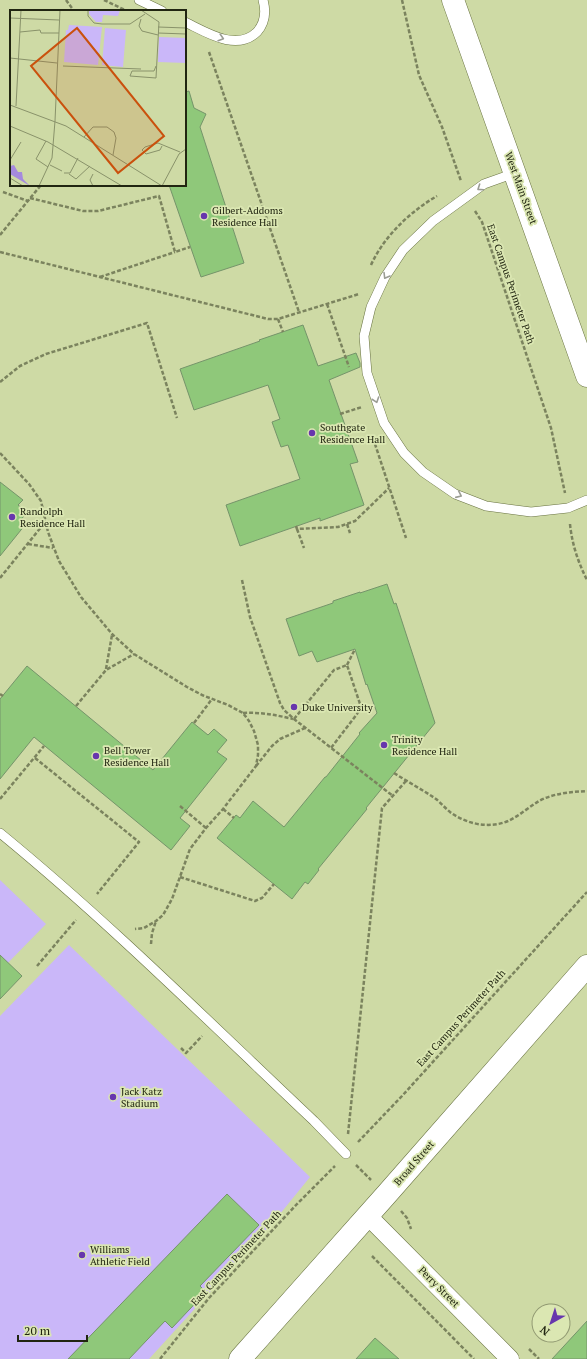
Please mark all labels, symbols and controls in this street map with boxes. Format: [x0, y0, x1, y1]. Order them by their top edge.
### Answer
inset map [10, 10, 186, 186]
one-way arrow [217, 33, 224, 42]
street label: West Main Street [502, 150, 540, 226]
one-way arrow [477, 183, 484, 190]
place label: Gilbert-Addoms Residence Hall [212, 204, 283, 229]
marker: Gilbert-Addoms Residence Hall [199, 211, 209, 221]
street label: East Campus Perimeter Path [484, 222, 538, 346]
one-way arrow [383, 272, 390, 279]
one-way arrow [372, 396, 380, 403]
place label: Southgate Residence Hall [320, 421, 385, 446]
marker: Southgate Residence Hall [307, 428, 317, 438]
one-way arrow [455, 491, 462, 499]
place label: Randolph Residence Hall [20, 505, 85, 530]
marker: Randolph Residence Hall [7, 512, 17, 522]
place label: Duke University [302, 701, 374, 714]
marker: Duke University [289, 702, 299, 712]
place label: Trinity Residence Hall [392, 733, 457, 758]
marker: Trinity Residence Hall [379, 740, 389, 750]
place label: Bell Tower Residence Hall [104, 744, 169, 769]
marker: Bell Tower Residence Hall [91, 751, 101, 761]
street label: East Campus Perimeter Path [414, 967, 508, 1069]
place label: Jack Katz Stadium [121, 1085, 162, 1110]
marker: Jack Katz Stadium [108, 1092, 118, 1102]
street label: Broad Street [391, 1138, 437, 1188]
street label: East Campus Perimeter Path [188, 1207, 284, 1309]
place label: Williams Athletic Field [90, 1243, 150, 1268]
marker: Williams Athletic Field [77, 1250, 87, 1260]
street label: Perry Street [416, 1264, 462, 1310]
north arrow [531, 1303, 571, 1343]
scale bar [18, 1317, 87, 1343]
text: N [537, 1322, 552, 1339]
text: 20 m [24, 1323, 51, 1338]

